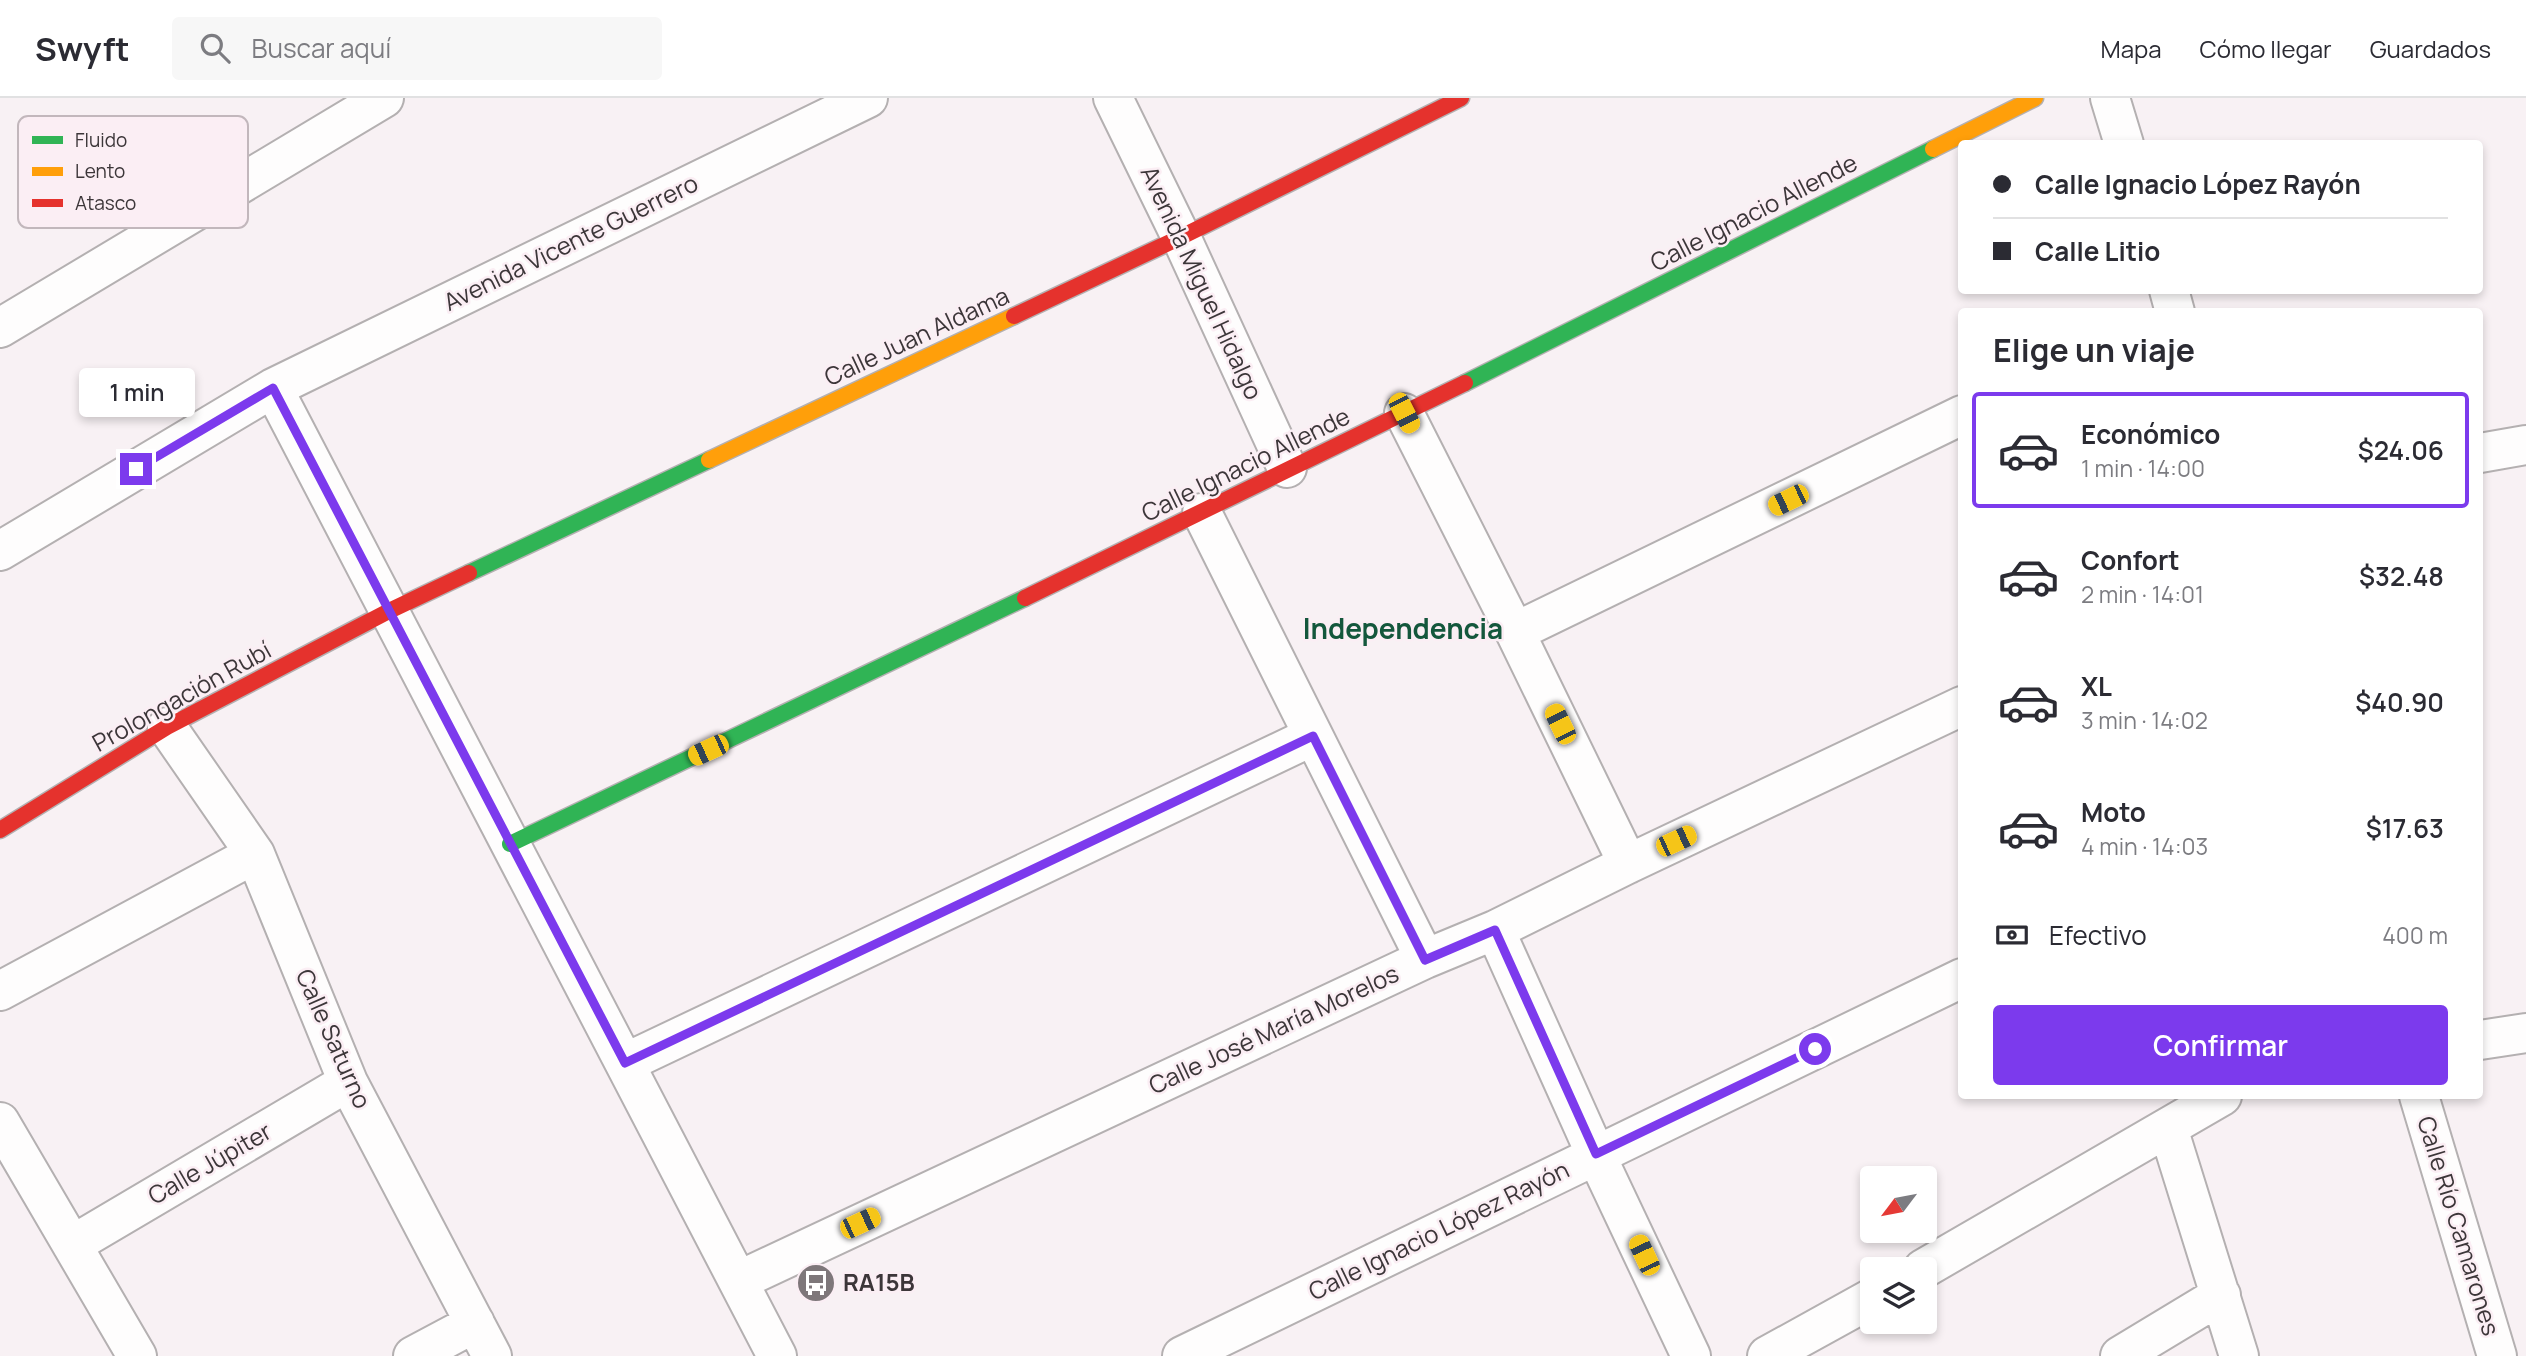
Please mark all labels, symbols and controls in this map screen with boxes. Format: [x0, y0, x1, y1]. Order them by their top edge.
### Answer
search box [172, 17, 662, 80]
text: Swyft [35, 26, 130, 71]
icon: search [196, 29, 234, 67]
text: Buscar aquí [252, 30, 391, 66]
text: Mapa [2101, 32, 2162, 65]
text: Cómo llegar [2200, 32, 2332, 65]
text: Guardados [2370, 32, 2491, 65]
legend [18, 116, 248, 228]
text: Fluido [75, 127, 127, 153]
street label: Calle Ignacio Allende [1644, 145, 1862, 278]
text: Lento [75, 158, 125, 184]
street label: Avenida Miguel Hidalgo [1134, 160, 1271, 404]
street label: Avenida Vicente Guerrero [438, 166, 703, 318]
text: Calle Ignacio López Rayón [2035, 166, 2361, 202]
text: Atasco [75, 190, 136, 216]
text: Calle Litio [2035, 233, 2160, 269]
street label: Calle Juan Aldama [819, 278, 1014, 393]
text: Elige un viaje [1993, 328, 2195, 372]
callout: 1 min [78, 368, 194, 416]
text: 1 min [110, 376, 164, 408]
car [1386, 390, 1423, 436]
street label: Calle Ignacio Allende [1136, 399, 1355, 528]
text: Económico [2081, 416, 2220, 452]
icon: car [1997, 419, 2060, 482]
text: $24.06 [2358, 432, 2444, 468]
text: 1 min · 14:00 [2081, 452, 2205, 484]
route end [120, 453, 152, 485]
car [1765, 481, 1812, 519]
text: Confort [2081, 542, 2180, 578]
icon: car [1997, 545, 2060, 608]
text: $32.48 [2359, 558, 2444, 594]
text: 2 min · 14:01 [2081, 578, 2204, 610]
district label: Independencia [1303, 609, 1503, 647]
street label: Prolongación Rubí [86, 633, 277, 759]
text: XL [2081, 668, 2112, 704]
icon: car [1997, 671, 2060, 734]
text: $40.90 [2355, 684, 2444, 720]
car [1542, 701, 1579, 747]
text: 3 min · 14:02 [2081, 704, 2208, 736]
car [685, 732, 732, 768]
text: Moto [2081, 794, 2146, 830]
icon: car [1997, 797, 2060, 860]
text: $17.63 [2366, 810, 2444, 846]
car [1653, 823, 1700, 859]
text: 4 min · 14:03 [2081, 830, 2208, 862]
icon: cash [1993, 916, 2031, 954]
text: Efectivo [2049, 917, 2147, 953]
text: 400 m [2382, 919, 2448, 951]
street label: Calle José María Morelos [1143, 956, 1404, 1101]
street label: Calle Saturno [289, 963, 380, 1113]
button: Confirmar [1993, 1005, 2448, 1085]
route start [1799, 1033, 1831, 1065]
street label: Calle Río Camarones [2410, 1112, 2509, 1339]
street label: Calle Júpiter [141, 1114, 277, 1211]
street label: Calle Ignacio López Rayón [1303, 1152, 1574, 1307]
north arrow [1860, 1166, 1937, 1242]
map controls [1860, 1166, 1937, 1334]
car [837, 1205, 884, 1241]
car [1626, 1232, 1663, 1278]
button: layers [1860, 1257, 1937, 1334]
bus stop icon: RA15B [795, 1262, 837, 1304]
place label: RA15B [843, 1265, 915, 1298]

